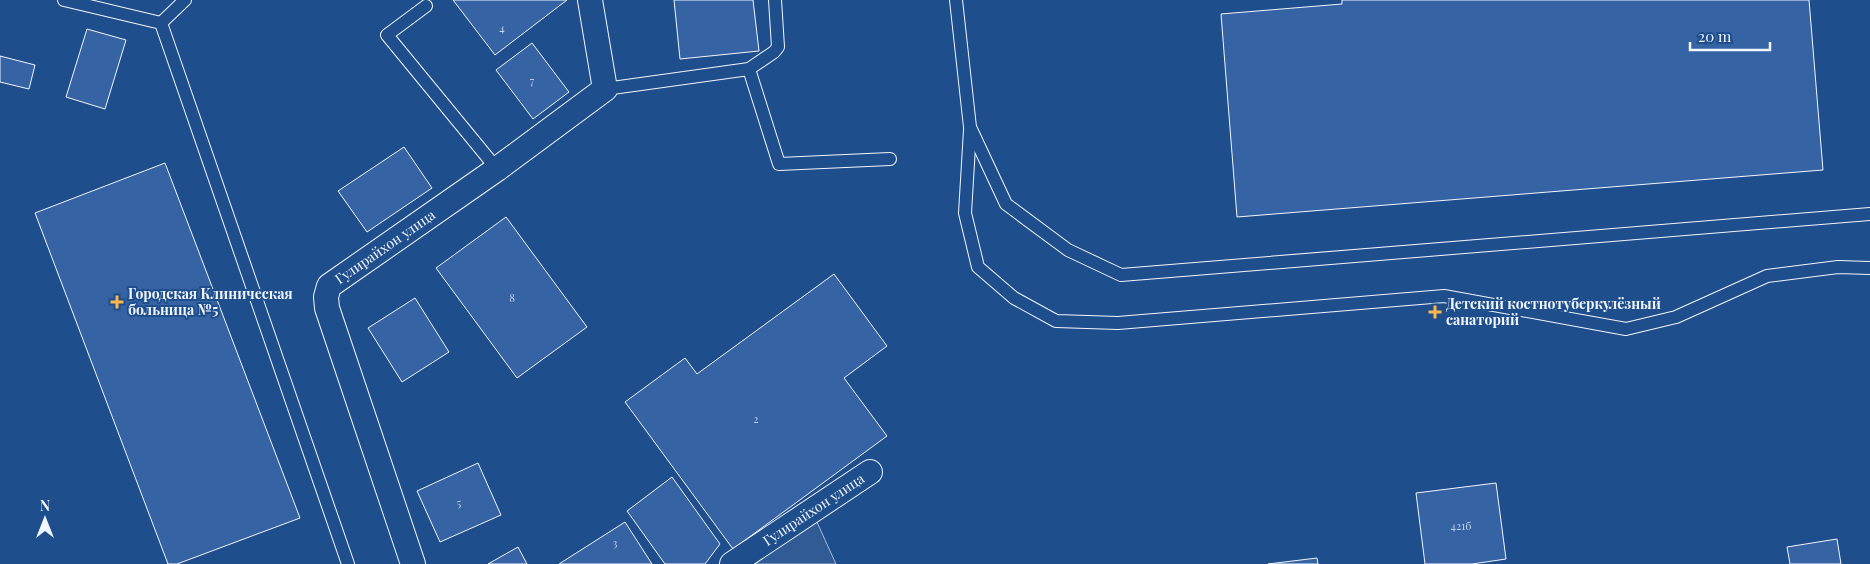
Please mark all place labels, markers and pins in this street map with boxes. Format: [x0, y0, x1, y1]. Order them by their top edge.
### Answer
place label: Городская Клиническая больница №5 [128, 284, 293, 319]
place label: Детский костнотуберкулёзный санаторий [1446, 294, 1661, 329]
marker: Городская Клиническая больница №5 [110, 295, 124, 309]
marker: Детский костнотуберкулёзный санаторий [1428, 305, 1442, 319]

